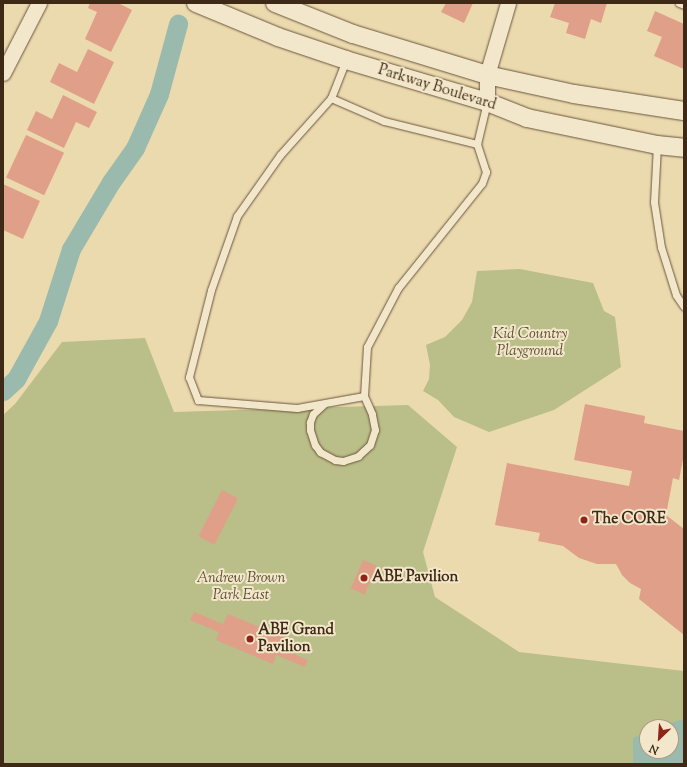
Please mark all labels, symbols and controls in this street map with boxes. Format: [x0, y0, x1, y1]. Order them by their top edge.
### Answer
street label: Parkway Boulevard [376, 61, 498, 115]
park label: Kid Country Playground [493, 325, 567, 360]
place label: The CORE [592, 511, 666, 529]
marker: The CORE [579, 515, 589, 525]
park label: Andrew Brown Park East [197, 569, 285, 604]
place label: ABE Pavilion [372, 569, 458, 587]
marker: ABE Pavilion [359, 573, 369, 583]
place label: ABE Grand Pavilion [258, 621, 334, 656]
marker: ABE Grand Pavilion [245, 634, 255, 644]
north arrow [639, 719, 679, 759]
text: N [647, 740, 662, 758]

